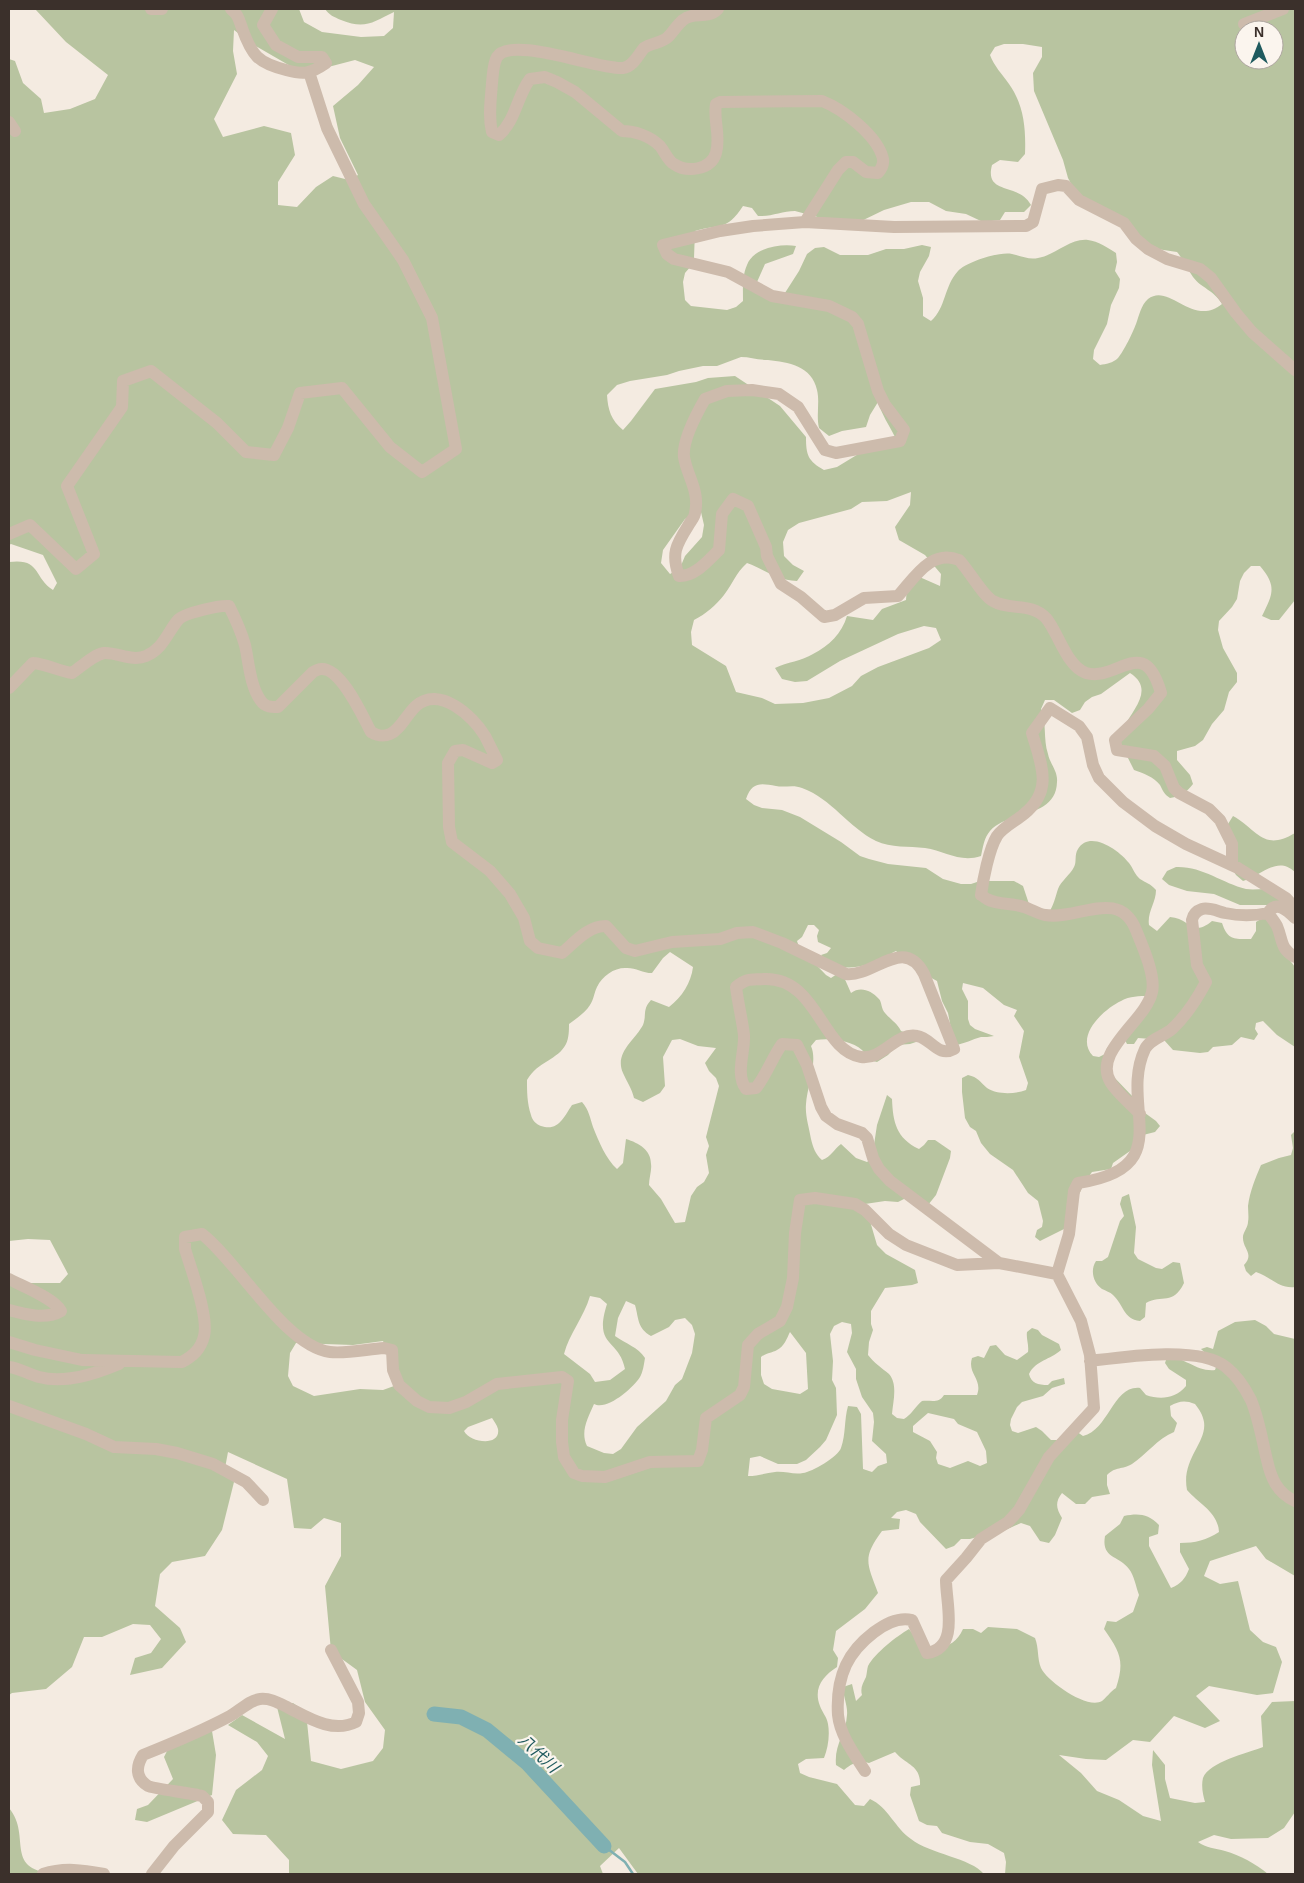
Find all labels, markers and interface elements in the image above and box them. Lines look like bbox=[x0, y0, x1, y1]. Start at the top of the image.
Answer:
north arrow bbox=[1234, 20, 1284, 70]
text: N bbox=[1254, 24, 1264, 40]
water label: 八代川 bbox=[515, 1731, 563, 1777]

